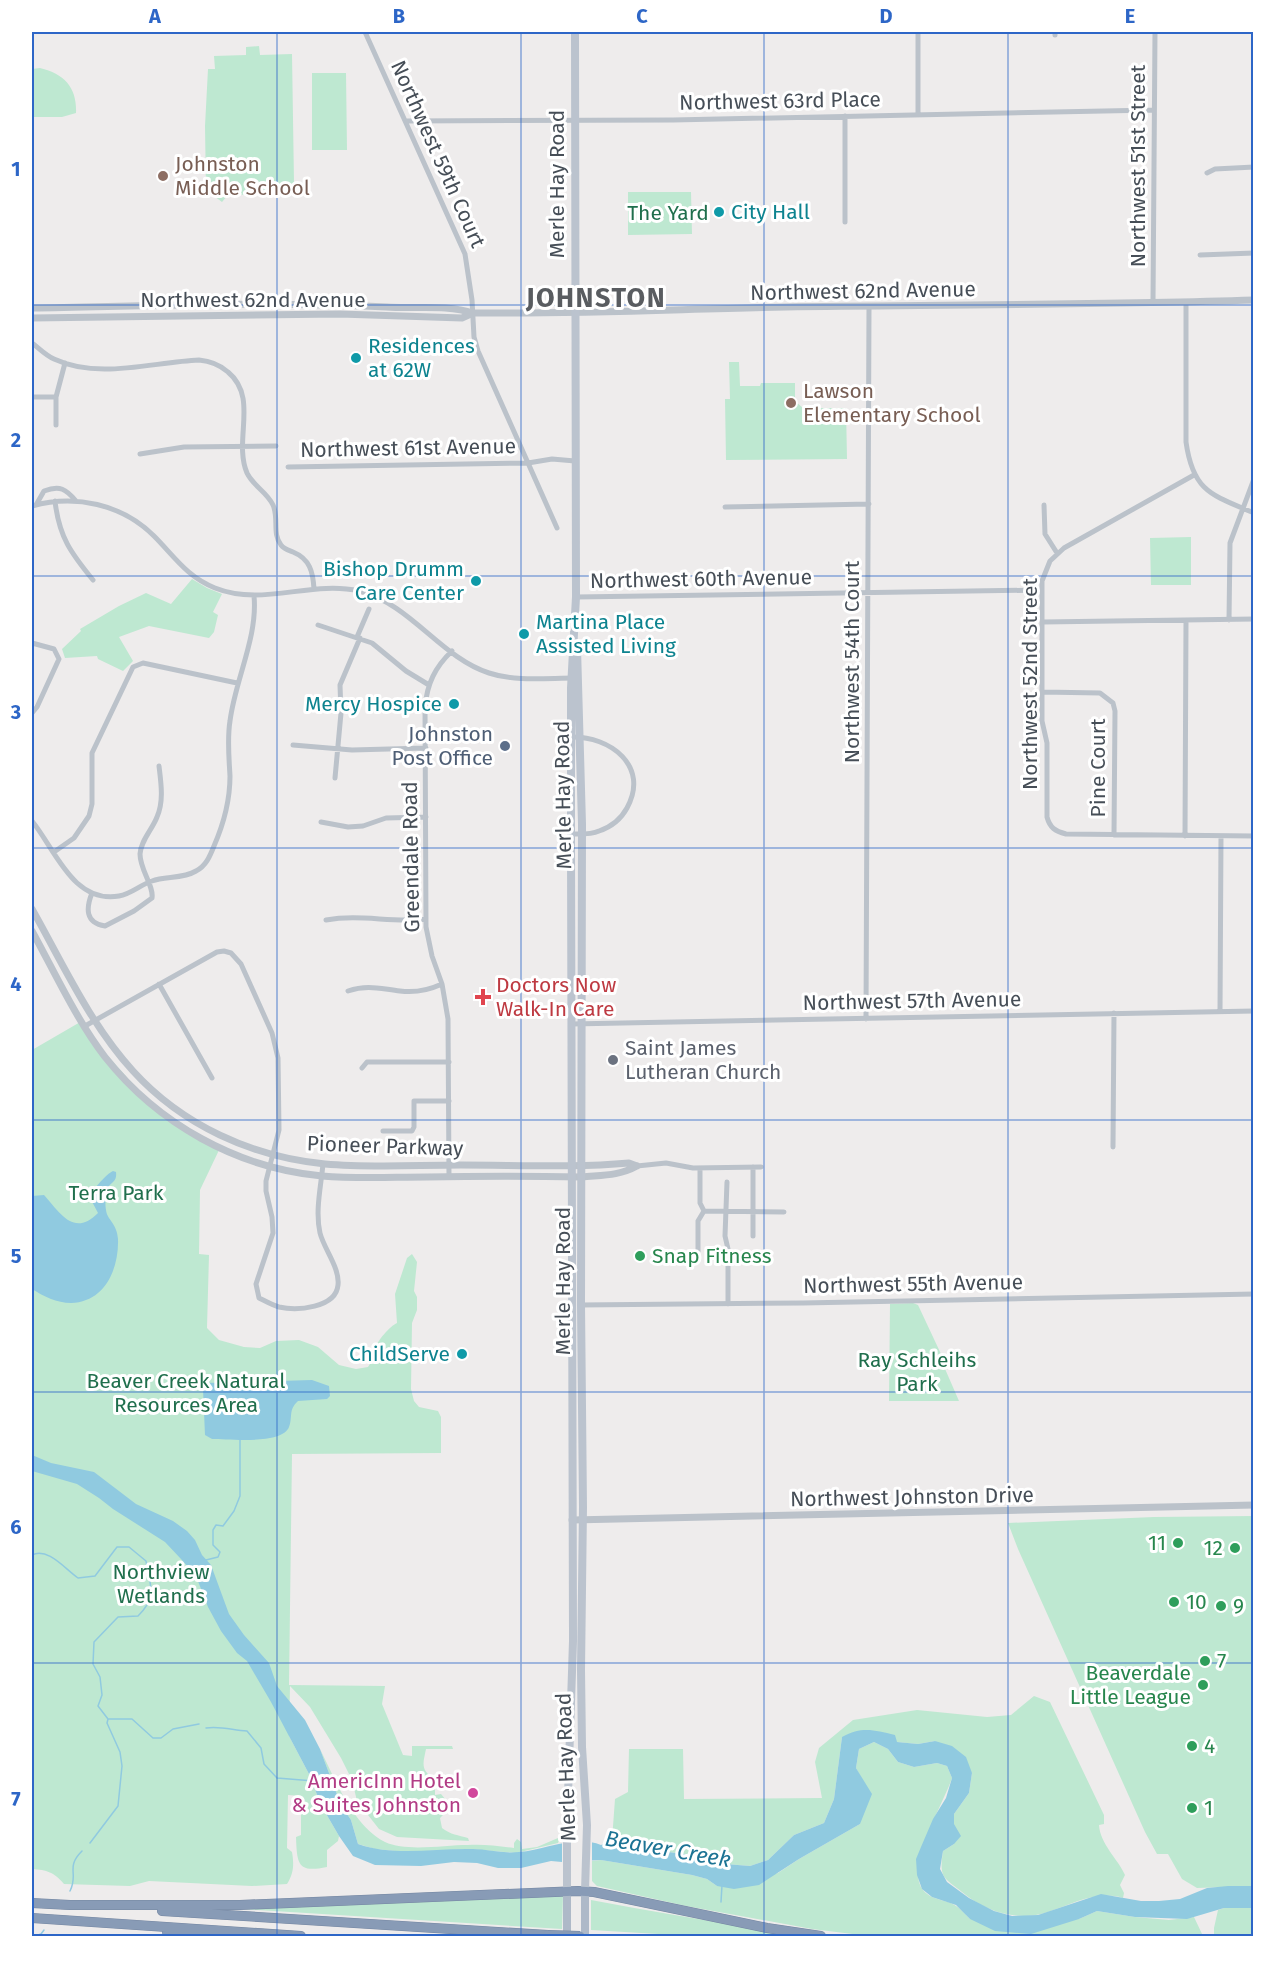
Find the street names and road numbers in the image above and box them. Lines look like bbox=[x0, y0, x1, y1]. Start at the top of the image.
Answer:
street label: Northwest 59th Court bbox=[385, 56, 491, 252]
street label: Northwest 51st Street bbox=[1125, 64, 1151, 267]
street label: Northwest 63rd Place bbox=[679, 86, 881, 116]
street label: Merle Hay Road bbox=[544, 110, 570, 258]
street label: Northwest 62nd Avenue bbox=[750, 276, 976, 306]
street label: Northwest 62nd Avenue bbox=[140, 287, 366, 313]
street label: Northwest 61st Avenue bbox=[300, 433, 516, 463]
street label: Northwest 54th Court bbox=[839, 560, 865, 763]
street label: Northwest 60th Avenue bbox=[590, 564, 812, 594]
street label: Northwest 52nd Street bbox=[1017, 578, 1043, 790]
street label: Pine Court bbox=[1085, 718, 1111, 817]
street label: Merle Hay Road bbox=[549, 720, 577, 870]
street label: Greendale Road bbox=[397, 781, 425, 933]
street label: Northwest 57th Avenue bbox=[803, 986, 1021, 1016]
street label: Pioneer Parkway bbox=[306, 1130, 464, 1162]
street label: Merle Hay Road bbox=[550, 1207, 576, 1355]
street label: Northwest 55th Avenue bbox=[803, 1269, 1023, 1299]
street label: Northwest Johnston Drive bbox=[790, 1482, 1034, 1512]
street label: Merle Hay Road bbox=[550, 1692, 582, 1842]

